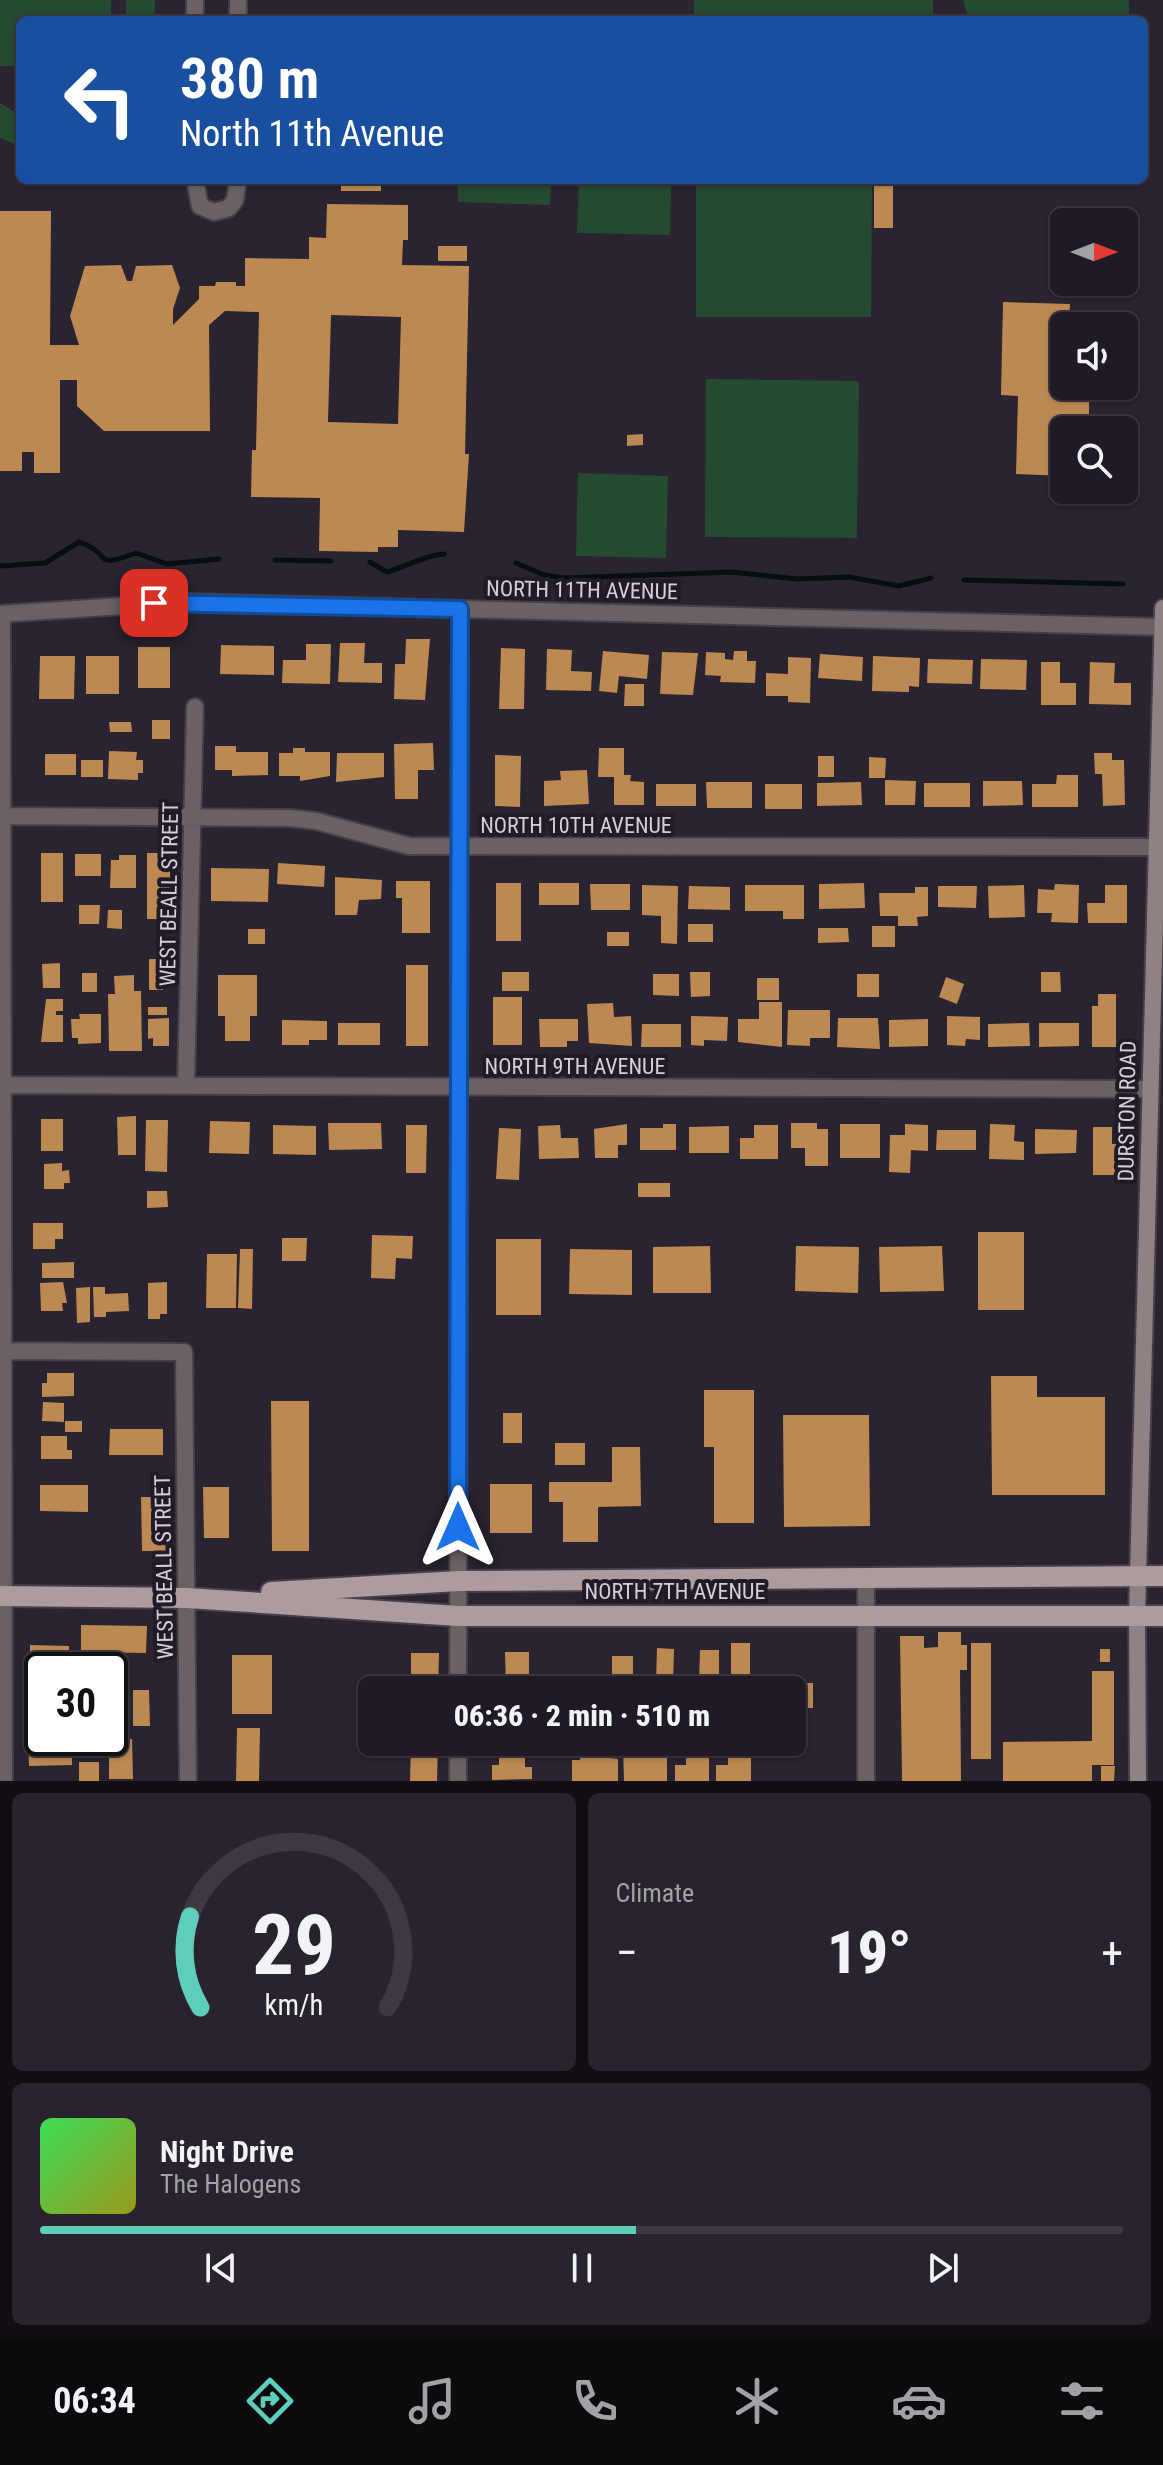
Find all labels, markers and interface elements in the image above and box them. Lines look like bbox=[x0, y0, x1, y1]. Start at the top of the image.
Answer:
text: 380 m bbox=[180, 46, 319, 112]
icon: left bbox=[48, 48, 152, 152]
text: North 11th Avenue bbox=[180, 113, 444, 155]
north arrow bbox=[1050, 208, 1138, 296]
map controls bbox=[1050, 208, 1138, 504]
button: sound bbox=[1050, 312, 1138, 400]
button: search bbox=[1050, 416, 1138, 504]
pin bbox=[120, 569, 188, 637]
street label: NORTH 11TH AVENUE bbox=[486, 576, 678, 604]
icon: arrive bbox=[132, 581, 176, 625]
street label: WEST BEALL STREET bbox=[155, 801, 183, 987]
street label: NORTH 10TH AVENUE bbox=[480, 813, 672, 838]
street label: DURSTON ROAD bbox=[1113, 1040, 1141, 1182]
street label: NORTH 9TH AVENUE bbox=[485, 1054, 665, 1079]
street label: WEST BEALL STREET bbox=[150, 1474, 178, 1660]
position arrow bbox=[416, 1485, 500, 1569]
street label: NORTH 7TH AVENUE bbox=[585, 1579, 765, 1604]
speed limit sign: 30 bbox=[24, 1652, 128, 1756]
text: 06:36 · 2 min · 510 m bbox=[454, 1698, 710, 1733]
text: Climate bbox=[616, 1878, 694, 1908]
text: 29 bbox=[252, 1897, 336, 1994]
text: 19° bbox=[827, 1917, 912, 1988]
text: − bbox=[616, 1927, 638, 1979]
text: + bbox=[1101, 1927, 1123, 1979]
text: km/h bbox=[264, 1988, 323, 2022]
text: Night Drive bbox=[160, 2134, 294, 2169]
text: The Halogens bbox=[160, 2169, 301, 2199]
icon: previous bbox=[199, 2246, 243, 2290]
icon: pause bbox=[560, 2246, 604, 2290]
icon: next bbox=[921, 2246, 965, 2290]
icon: directions bbox=[242, 2373, 298, 2429]
icon: music bbox=[404, 2373, 460, 2429]
icon: phone bbox=[567, 2373, 623, 2429]
icon: climate bbox=[729, 2373, 785, 2429]
icon: car bbox=[891, 2373, 947, 2429]
icon: filters bbox=[1054, 2373, 1110, 2429]
text: 06:34 bbox=[53, 2380, 136, 2422]

